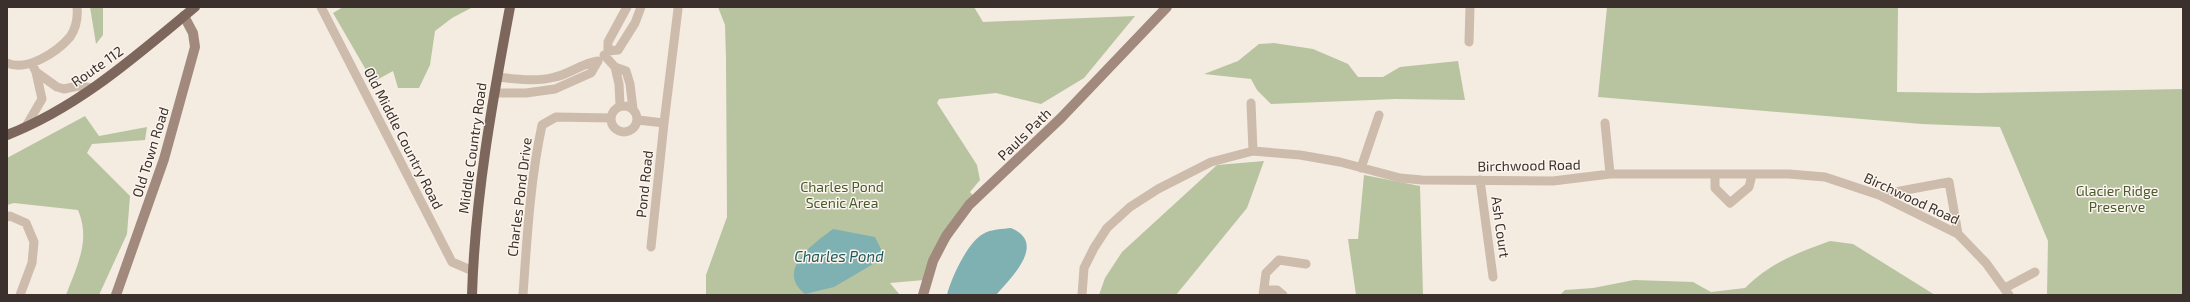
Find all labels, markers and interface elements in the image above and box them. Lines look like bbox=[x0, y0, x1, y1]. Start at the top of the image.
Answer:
street label: Route 112 bbox=[68, 42, 126, 90]
street label: Old Middle Country Road bbox=[361, 64, 447, 212]
street label: Middle Country Road bbox=[454, 81, 490, 215]
street label: Pauls Path bbox=[994, 104, 1054, 164]
street label: Old Town Road bbox=[128, 105, 172, 199]
street label: Charles Pond Drive bbox=[503, 136, 535, 258]
street label: Pond Road bbox=[632, 149, 656, 219]
street label: Birchwood Road bbox=[1477, 156, 1581, 174]
street label: Birchwood Road bbox=[1862, 168, 1962, 228]
park label: Charles Pond Scenic Area bbox=[800, 178, 884, 211]
park label: Glacier Ridge Preserve bbox=[2076, 182, 2158, 215]
street label: Ash Court bbox=[1488, 195, 1514, 259]
water label: Charles Pond bbox=[794, 247, 884, 265]

